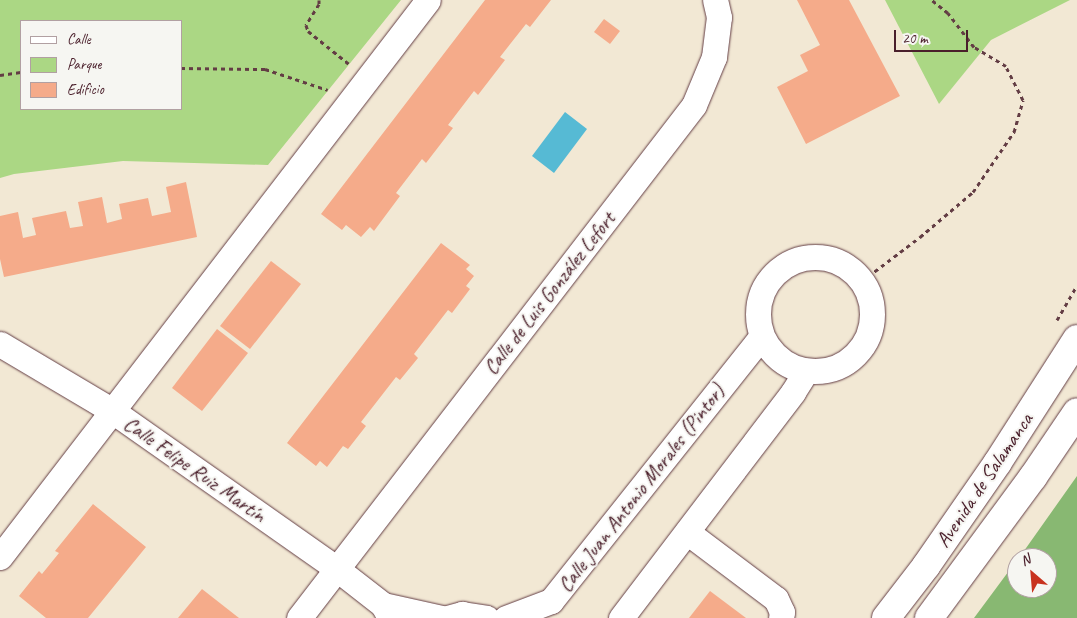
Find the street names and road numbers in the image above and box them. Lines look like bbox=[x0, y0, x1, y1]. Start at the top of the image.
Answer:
street label: Calle de Luis González Lefort bbox=[478, 207, 620, 379]
street label: Calle Juan Antonio Morales (Pintor) bbox=[553, 380, 729, 596]
street label: Avenida de Salamanca bbox=[929, 407, 1039, 553]
street label: Calle Felipe Ruiz Martín bbox=[119, 411, 271, 527]

